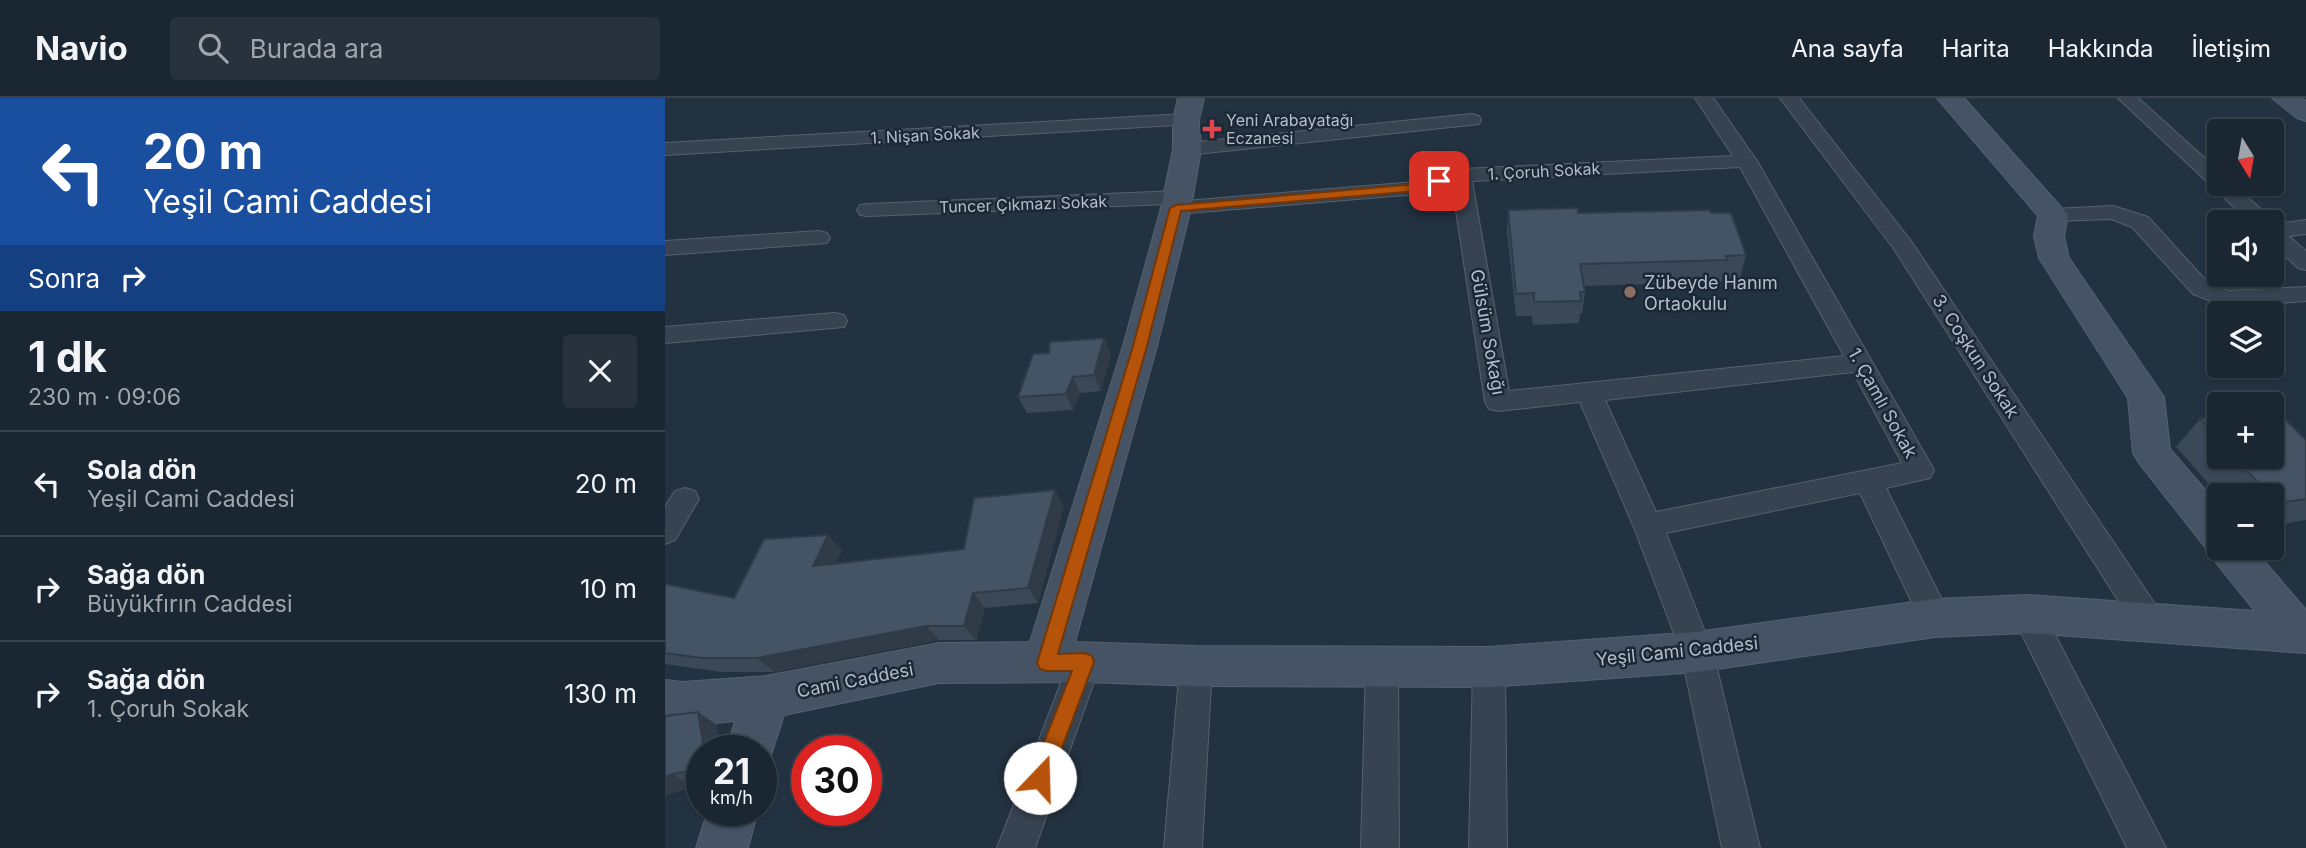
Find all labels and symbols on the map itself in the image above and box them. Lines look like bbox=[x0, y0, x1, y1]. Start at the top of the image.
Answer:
place label: Yeni Arabayatağı Eczanesi bbox=[1226, 110, 1353, 148]
north arrow bbox=[2207, 119, 2284, 196]
marker: Yeni Arabayatağı Eczanesi bbox=[1204, 121, 1220, 137]
street label: 1. Nişan Sokak bbox=[870, 122, 980, 148]
pin bbox=[1409, 151, 1469, 211]
street label: 1. Çoruh Sokak bbox=[1487, 158, 1601, 184]
street label: Tuncer Çıkmazı Sokak bbox=[939, 191, 1108, 217]
street label: Gülsüm Sokağı bbox=[1467, 268, 1509, 396]
place label: Zübeyde Hanım Ortaokulu bbox=[1644, 272, 1778, 314]
marker: Zübeyde Hanım Ortaokulu bbox=[1622, 284, 1638, 300]
street label: 3. Coşkun Sokak bbox=[1928, 290, 2024, 422]
street label: 1. Çamlı Sokak bbox=[1844, 344, 1922, 462]
street label: Yeşil Cami Caddesi bbox=[1595, 632, 1759, 670]
street label: Cami Caddesi bbox=[795, 658, 915, 702]
speed limit sign: 30 bbox=[791, 735, 882, 826]
position arrow bbox=[1003, 741, 1077, 815]

